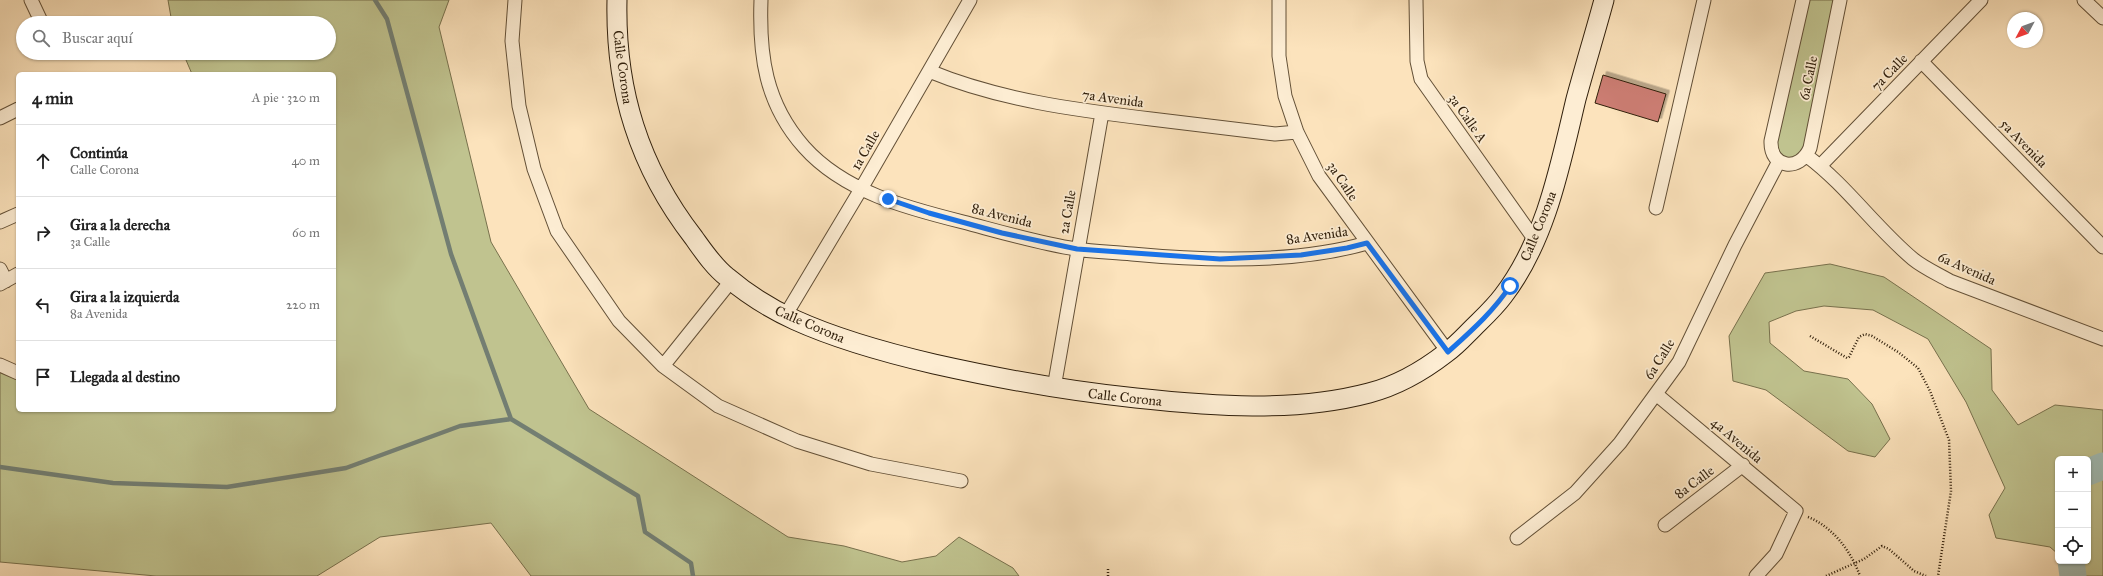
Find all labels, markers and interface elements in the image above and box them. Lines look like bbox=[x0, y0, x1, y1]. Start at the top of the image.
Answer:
north arrow bbox=[2007, 12, 2043, 48]
search box bbox=[16, 16, 336, 60]
icon: search bbox=[30, 27, 52, 49]
text: Buscar aquí bbox=[62, 29, 133, 47]
street label: Calle Corona bbox=[609, 29, 636, 105]
street label: 7a Calle bbox=[1868, 50, 1911, 95]
street label: 6a Calle bbox=[1796, 54, 1822, 102]
street label: 7a Avenida bbox=[1081, 86, 1145, 111]
text: 4 min bbox=[32, 88, 73, 109]
text: A pie · 320 m bbox=[252, 90, 320, 106]
street label: 3a Calle A bbox=[1445, 91, 1491, 146]
street label: 5a Avenida bbox=[1996, 116, 2051, 171]
street label: 1a Calle bbox=[847, 127, 884, 173]
text: Continúa bbox=[70, 144, 128, 162]
icon: ahead bbox=[32, 150, 54, 172]
text: 40 m bbox=[291, 153, 320, 169]
street label: 3a Calle bbox=[1323, 159, 1362, 204]
text: Calle Corona bbox=[70, 162, 139, 178]
street label: 2a Calle bbox=[1055, 188, 1080, 236]
street label: Calle Corona bbox=[1517, 188, 1560, 264]
route end bbox=[879, 190, 897, 208]
street label: 8a Avenida bbox=[970, 200, 1034, 231]
text: Gira a la derecha bbox=[70, 216, 170, 234]
icon: right bbox=[32, 222, 54, 244]
street label: 8a Avenida bbox=[1285, 223, 1349, 248]
text: 60 m bbox=[292, 225, 320, 241]
text: 3a Calle bbox=[70, 234, 110, 250]
street label: 6a Avenida bbox=[1935, 248, 1998, 289]
route start bbox=[1501, 277, 1519, 295]
text: Gira a la izquierda bbox=[70, 288, 179, 306]
icon: left bbox=[32, 294, 54, 316]
text: 220 m bbox=[286, 297, 320, 313]
street label: Calle Corona bbox=[772, 302, 847, 347]
text: 8a Avenida bbox=[70, 306, 128, 322]
street label: 6a Calle bbox=[1640, 336, 1679, 383]
icon: arrive bbox=[32, 366, 54, 388]
text: Llegada al destino bbox=[70, 368, 180, 386]
street label: Calle Corona bbox=[1087, 385, 1163, 410]
street label: 4a Avenida bbox=[1707, 414, 1766, 467]
map controls bbox=[2055, 456, 2091, 564]
button: + bbox=[2055, 456, 2091, 492]
street label: 8a Calle bbox=[1671, 462, 1718, 503]
button: − bbox=[2055, 492, 2091, 528]
button: locate bbox=[2055, 528, 2091, 564]

